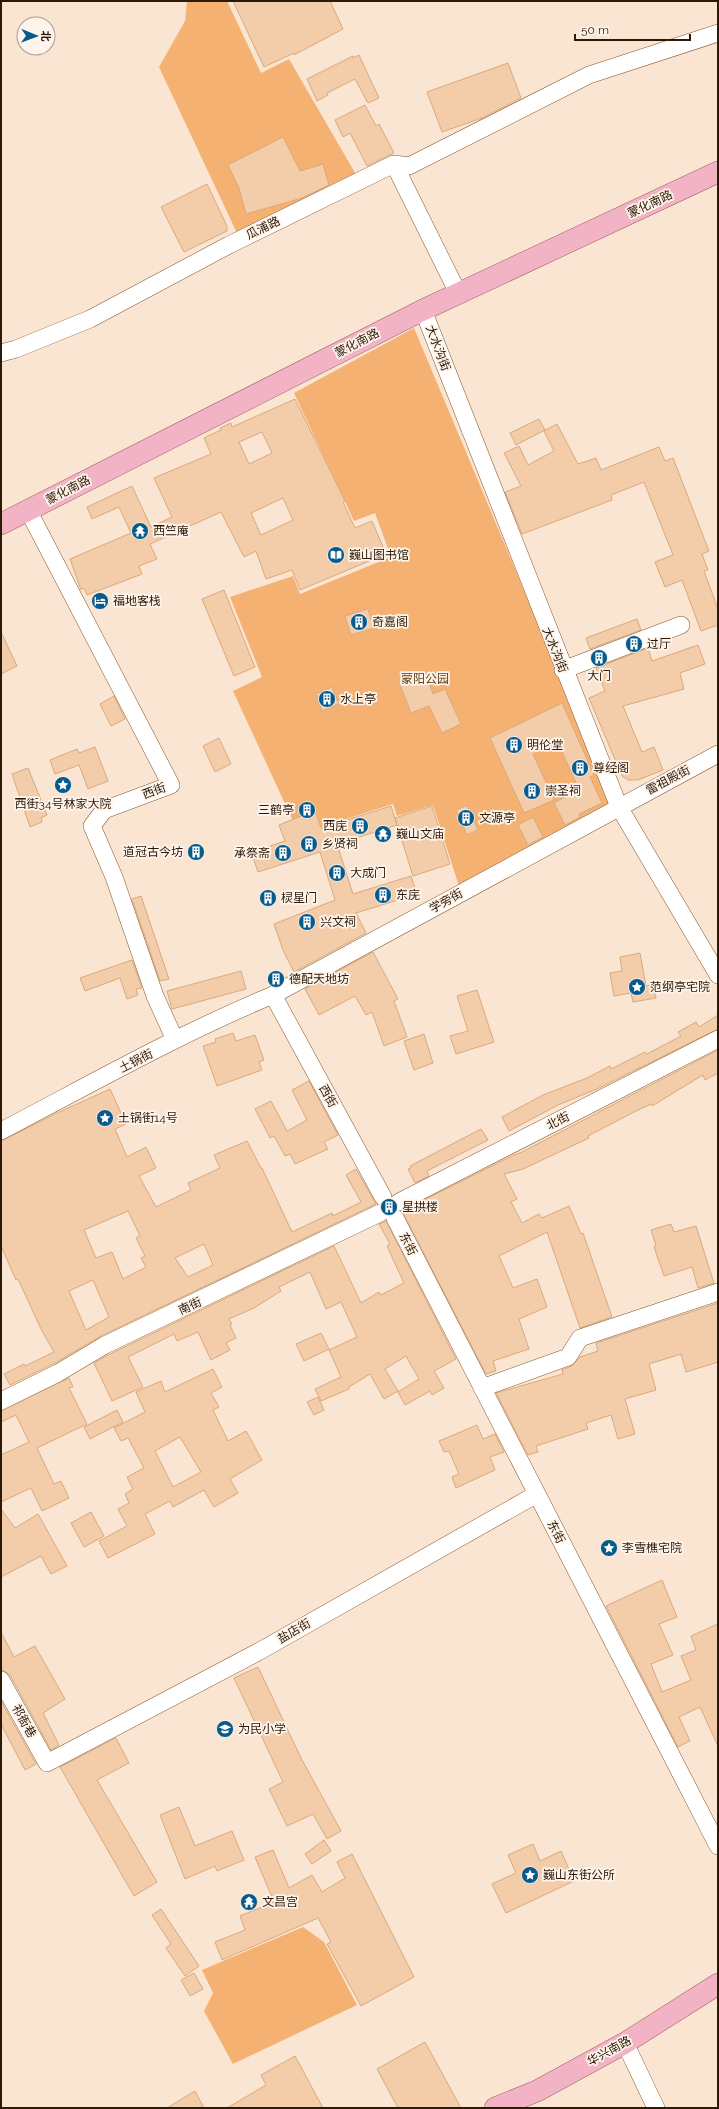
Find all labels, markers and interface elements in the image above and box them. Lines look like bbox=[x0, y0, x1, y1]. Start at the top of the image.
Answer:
north arrow bbox=[16, 16, 56, 56]
scale bar bbox=[575, 16, 690, 42]
text: 50 m bbox=[581, 23, 609, 37]
text: 北 bbox=[39, 31, 52, 42]
street label: 蒙化南路 bbox=[625, 188, 675, 220]
street label: 瓜浦路 bbox=[244, 214, 282, 242]
street label: 大水沟街 bbox=[423, 323, 453, 373]
street label: 蒙化南路 bbox=[332, 326, 382, 360]
street label: 蒙化南路 bbox=[43, 473, 93, 507]
temple icon: 西竺庵 bbox=[130, 521, 150, 541]
place label: 西竺庵 bbox=[153, 524, 189, 538]
library icon: 巍山图书馆 bbox=[326, 545, 346, 565]
place label: 巍山图书馆 bbox=[349, 548, 409, 562]
hotel icon: 福地客栈 bbox=[90, 591, 110, 611]
place label: 福地客栈 bbox=[113, 594, 161, 608]
building icon: 奇嘉阁 bbox=[349, 612, 369, 632]
place label: 奇嘉阁 bbox=[372, 615, 408, 629]
street label: 大水沟街 bbox=[540, 625, 570, 675]
building icon: 过厅 bbox=[624, 634, 644, 654]
place label: 过厅 bbox=[647, 637, 671, 651]
building icon: 大门 bbox=[589, 648, 609, 668]
place label: 大门 bbox=[587, 669, 611, 683]
park label: 蒙阳公园 bbox=[401, 672, 449, 686]
building icon: 水上亭 bbox=[317, 689, 337, 709]
place label: 水上亭 bbox=[340, 692, 376, 706]
building icon: 明伦堂 bbox=[504, 735, 524, 755]
place label: 明伦堂 bbox=[527, 738, 563, 752]
building icon: 尊经阁 bbox=[570, 758, 590, 778]
place label: 尊经阁 bbox=[593, 761, 629, 775]
street label: 雷祖殿街 bbox=[644, 763, 692, 797]
place icon: 西街34号林家大院 bbox=[53, 775, 73, 795]
street label: 西街 bbox=[140, 780, 168, 802]
building icon: 崇圣祠 bbox=[522, 781, 542, 801]
place label: 崇圣祠 bbox=[545, 784, 581, 798]
place label: 西街34号林家大院 bbox=[15, 797, 111, 811]
building icon: 三鹤亭 bbox=[297, 800, 317, 820]
place label: 三鹤亭 bbox=[258, 803, 294, 817]
building icon: 文源亭 bbox=[456, 808, 476, 828]
place label: 文源亭 bbox=[479, 811, 515, 825]
building icon: 西庑 bbox=[350, 816, 370, 836]
place label: 西庑 bbox=[323, 819, 347, 833]
temple icon: 巍山文庙 bbox=[373, 824, 393, 844]
place label: 巍山文庙 bbox=[396, 827, 444, 841]
building icon: 乡贤祠 bbox=[299, 834, 319, 854]
place label: 乡贤祠 bbox=[322, 837, 358, 851]
building icon: 道冠古今坊 bbox=[186, 842, 206, 862]
building icon: 承祭斋 bbox=[273, 843, 293, 863]
place label: 道冠古今坊 bbox=[123, 845, 183, 859]
place label: 承祭斋 bbox=[234, 846, 270, 860]
building icon: 大成门 bbox=[327, 863, 347, 883]
place label: 大成门 bbox=[350, 866, 386, 880]
building icon: 东庑 bbox=[373, 885, 393, 905]
street label: 学旁街 bbox=[427, 886, 465, 916]
building icon: 棂星门 bbox=[258, 888, 278, 908]
place label: 东庑 bbox=[396, 888, 420, 902]
place label: 棂星门 bbox=[281, 891, 317, 905]
building icon: 兴文祠 bbox=[297, 912, 317, 932]
place label: 兴文祠 bbox=[320, 915, 356, 929]
building icon: 德配天地坊 bbox=[266, 969, 286, 989]
place label: 德配天地坊 bbox=[289, 972, 349, 986]
place icon: 范纲亭宅院 bbox=[627, 977, 647, 997]
place label: 范纲亭宅院 bbox=[650, 980, 710, 994]
street label: 土锅街 bbox=[117, 1047, 155, 1075]
street label: 西街 bbox=[316, 1082, 340, 1110]
place icon: 土锅街14号 bbox=[95, 1108, 115, 1128]
street label: 北街 bbox=[544, 1109, 572, 1133]
place label: 土锅街14号 bbox=[118, 1111, 178, 1125]
building icon: 星拱楼 bbox=[379, 1197, 399, 1217]
place label: 星拱楼 bbox=[402, 1200, 438, 1214]
street label: 东街 bbox=[396, 1230, 420, 1258]
street label: 南街 bbox=[176, 1295, 204, 1317]
street label: 东街 bbox=[544, 1518, 568, 1546]
place icon: 李雪樵宅院 bbox=[599, 1538, 619, 1558]
place label: 李雪樵宅院 bbox=[622, 1541, 682, 1555]
street label: 盐店街 bbox=[275, 1616, 313, 1646]
street label: 祁衙巷 bbox=[9, 1702, 39, 1740]
school or university icon: 为民小学 bbox=[215, 1719, 235, 1739]
place label: 为民小学 bbox=[238, 1722, 286, 1736]
place icon: 巍山东街公所 bbox=[520, 1865, 540, 1885]
place label: 巍山东街公所 bbox=[543, 1868, 615, 1882]
temple icon: 文昌宫 bbox=[239, 1892, 259, 1912]
place label: 文昌宫 bbox=[262, 1895, 298, 1909]
street label: 华兴南路 bbox=[585, 2033, 633, 2069]

